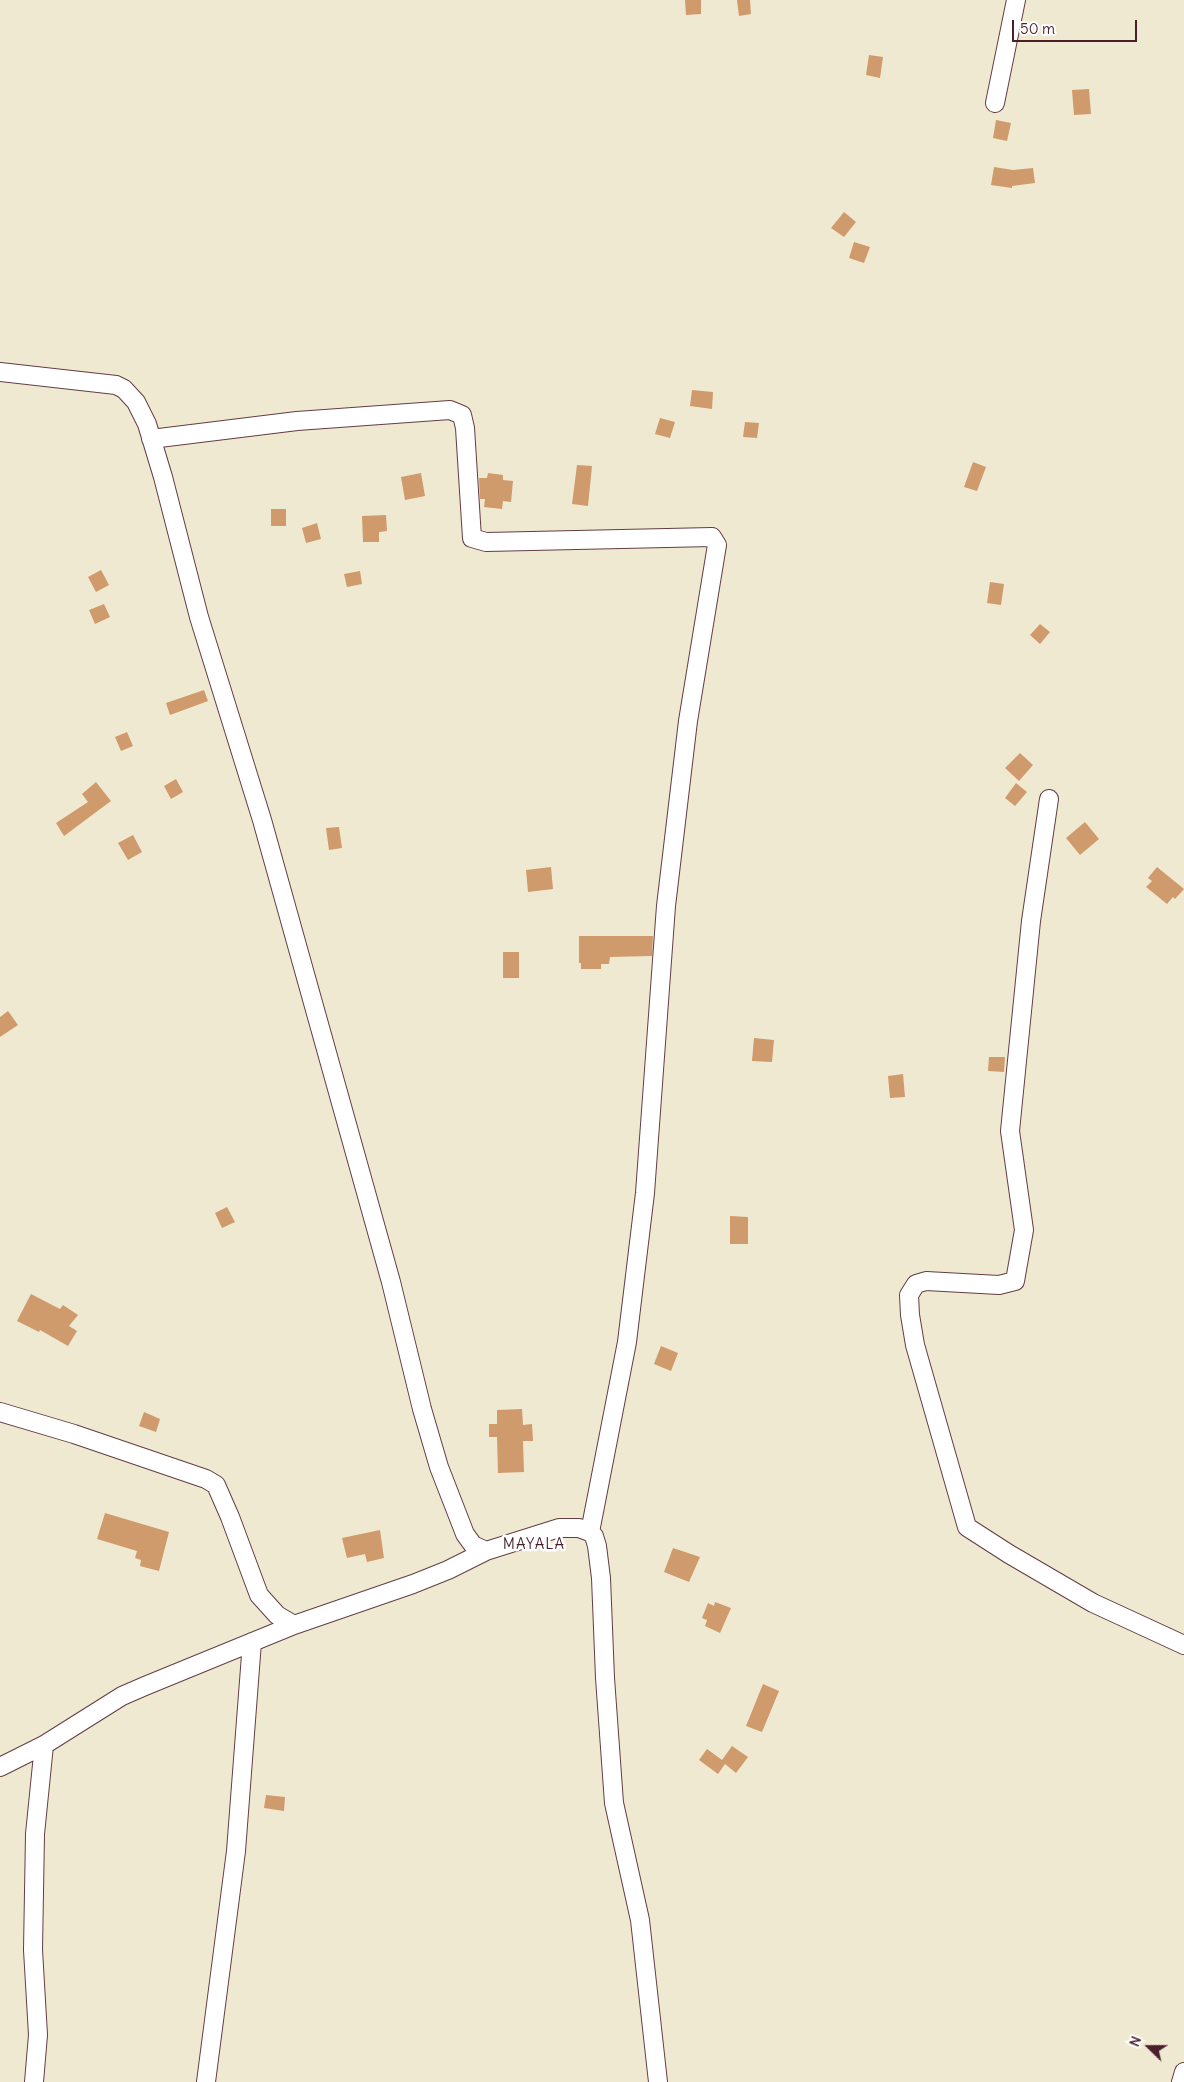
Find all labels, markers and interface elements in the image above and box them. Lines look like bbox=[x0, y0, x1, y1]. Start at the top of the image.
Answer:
scale bar bbox=[1014, 10, 1139, 42]
text: 50 m bbox=[1020, 19, 1055, 38]
district label: MAYALA bbox=[502, 1536, 566, 1554]
north arrow bbox=[1124, 2022, 1174, 2072]
text: N bbox=[1125, 2034, 1145, 2049]

